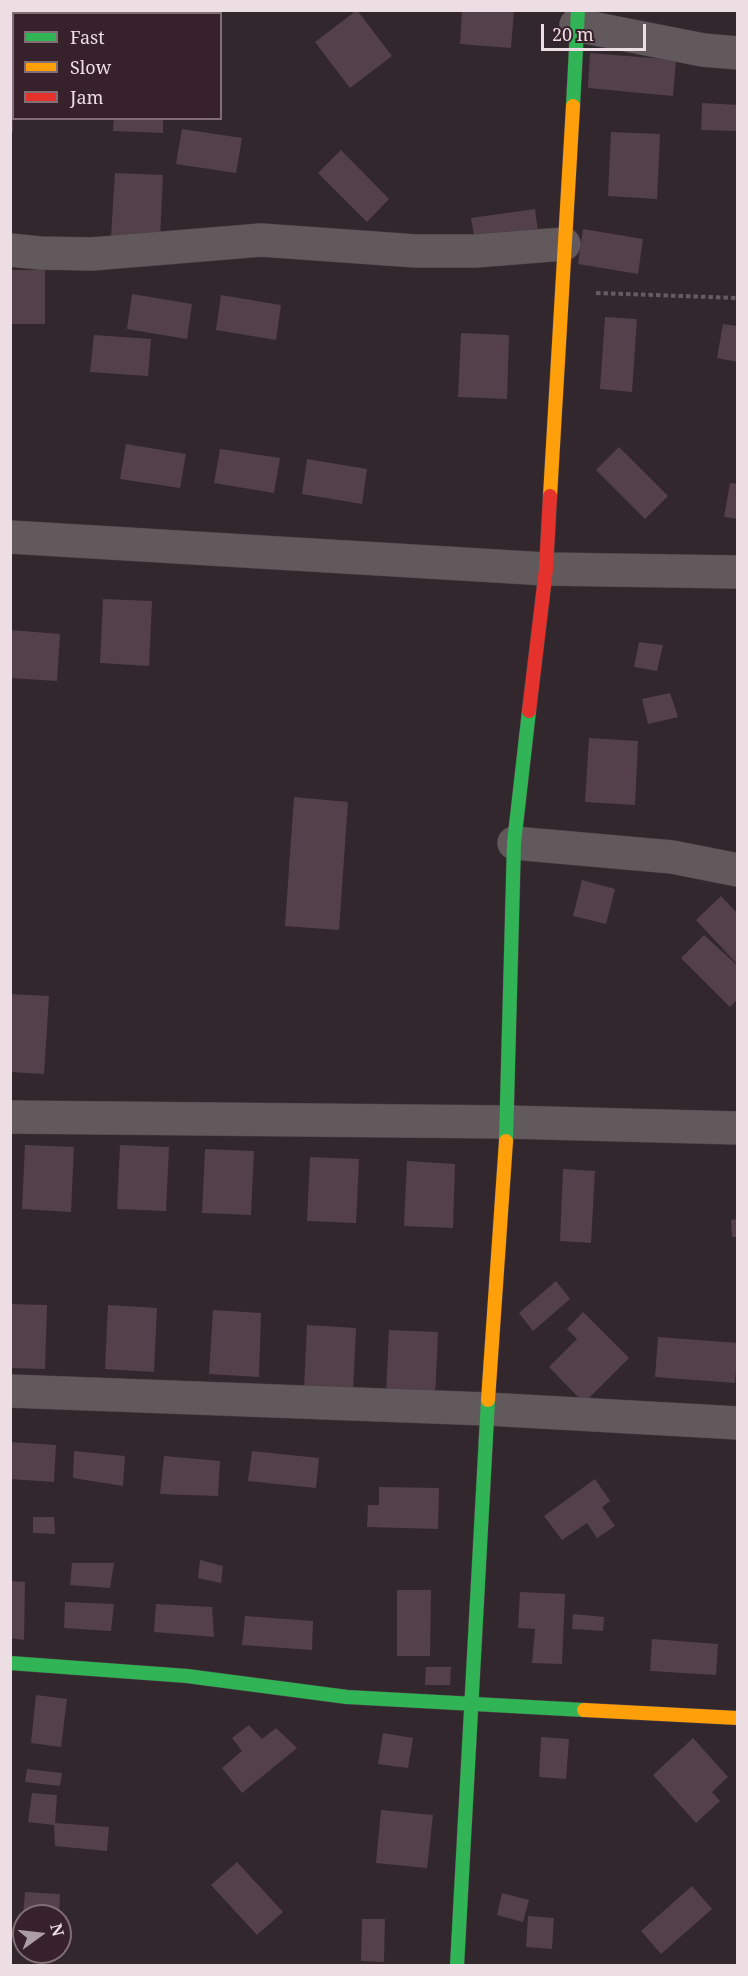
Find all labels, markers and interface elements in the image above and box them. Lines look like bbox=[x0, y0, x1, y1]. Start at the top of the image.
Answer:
legend bbox=[12, 12, 222, 120]
scale bar bbox=[544, 12, 649, 50]
text: 20 m bbox=[552, 22, 594, 46]
text: Fast bbox=[70, 25, 105, 49]
text: Slow bbox=[70, 55, 111, 79]
text: Jam bbox=[70, 85, 104, 109]
north arrow bbox=[12, 1904, 72, 1964]
text: N bbox=[45, 1921, 70, 1939]

